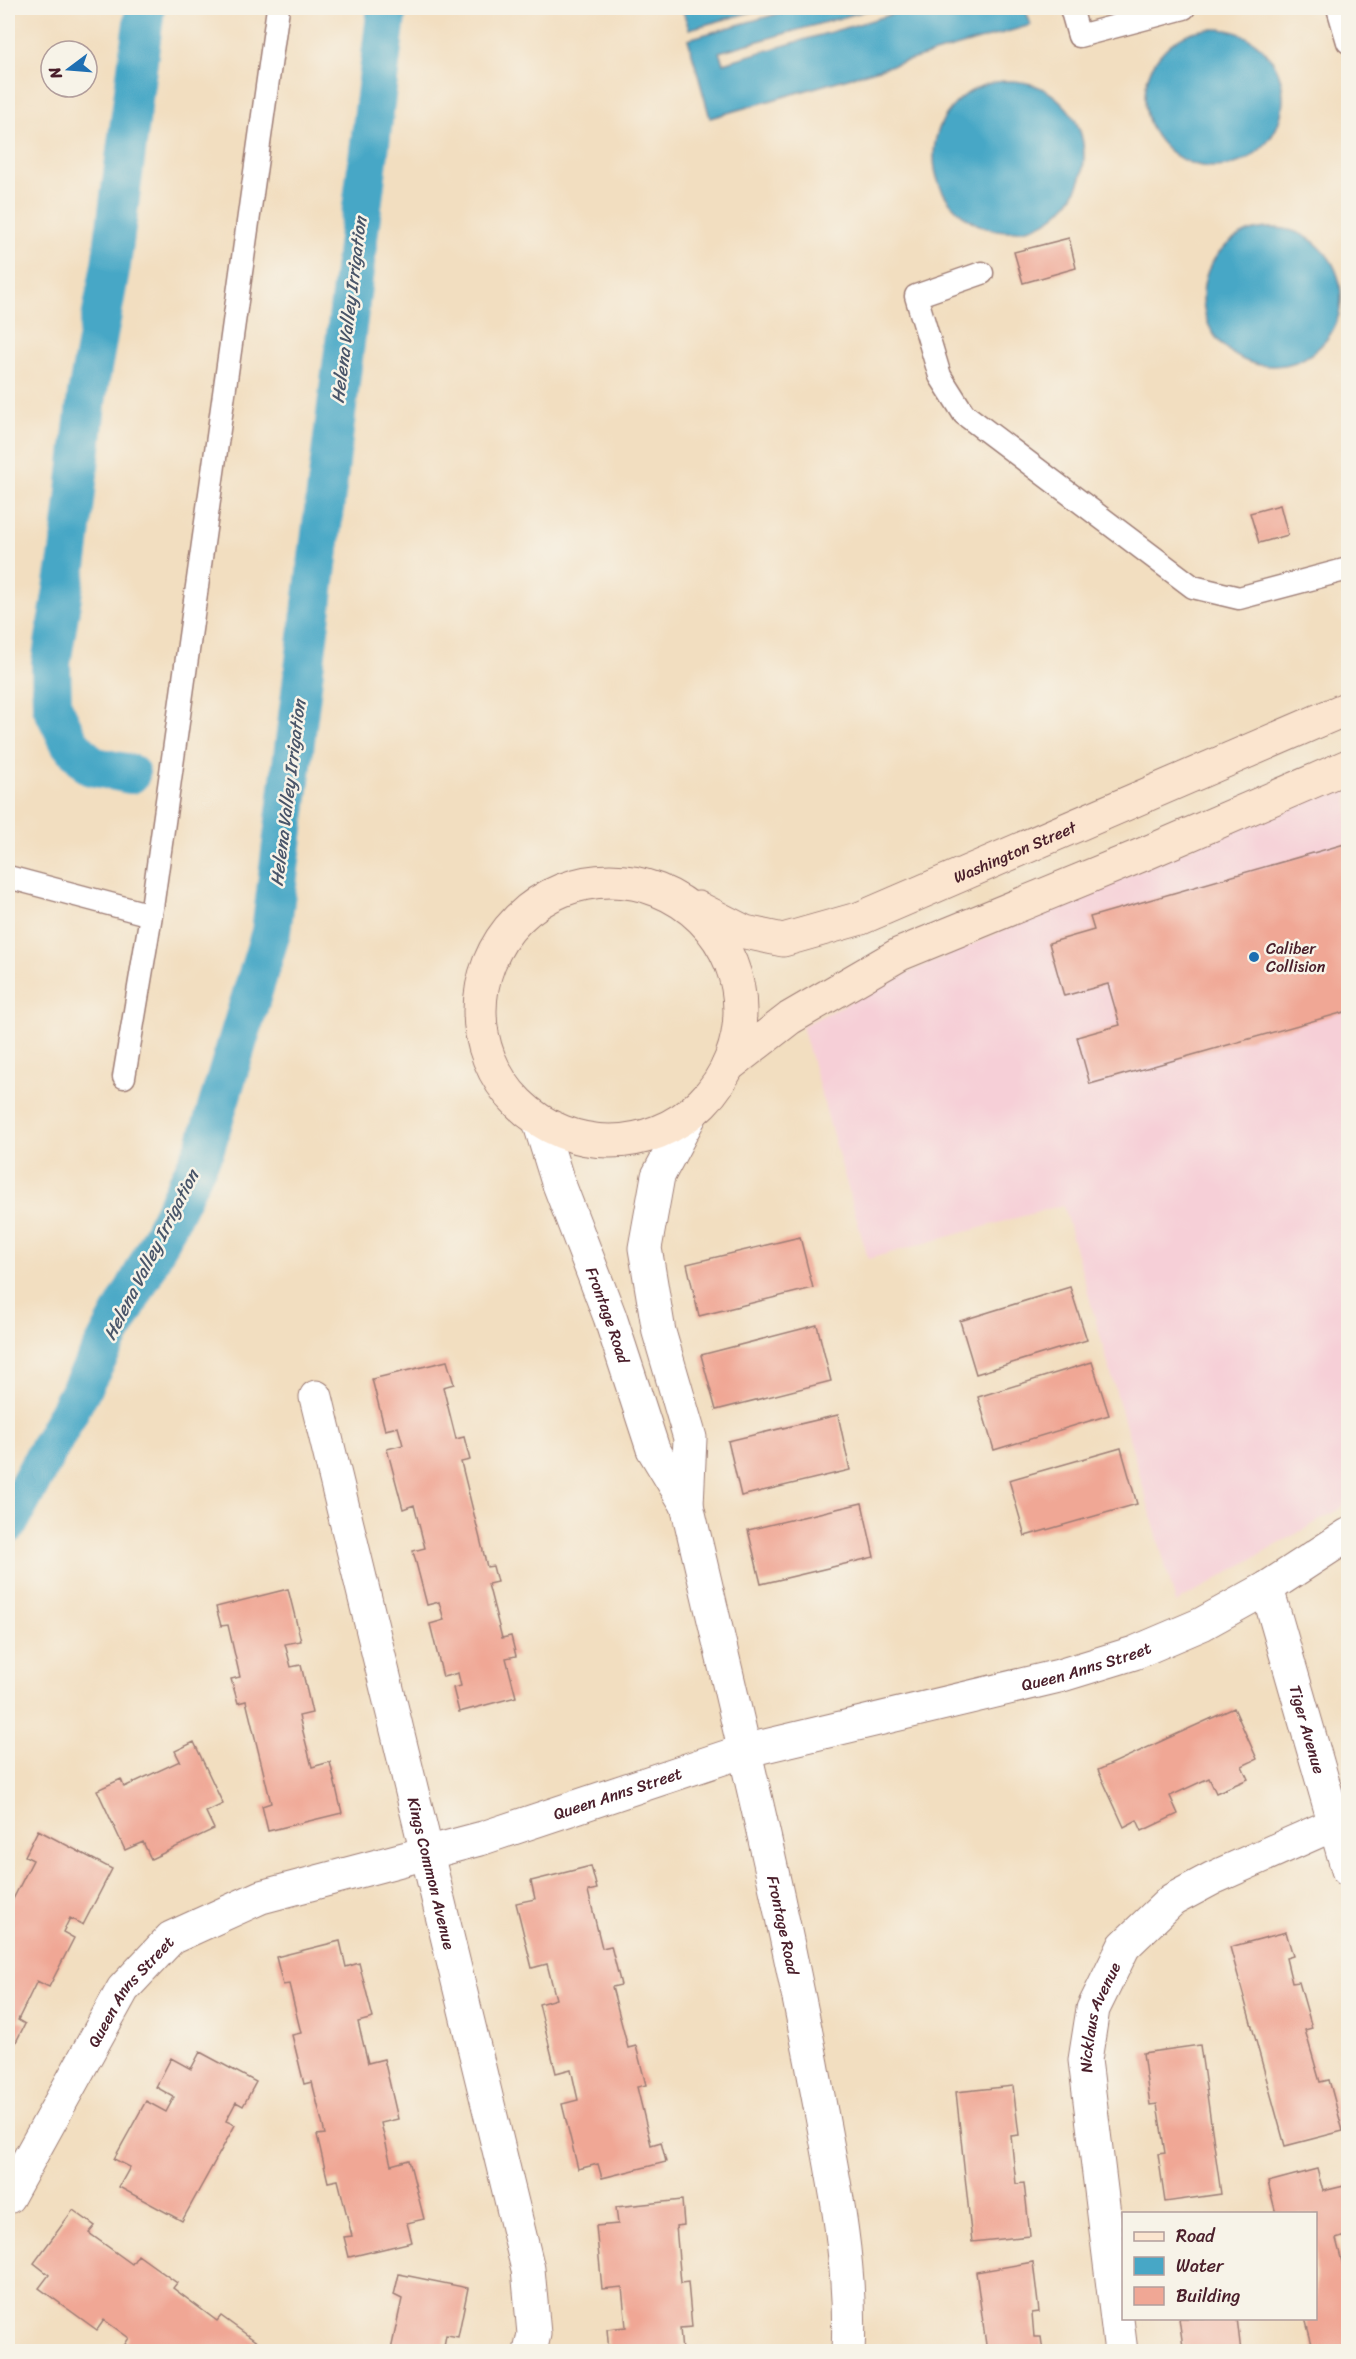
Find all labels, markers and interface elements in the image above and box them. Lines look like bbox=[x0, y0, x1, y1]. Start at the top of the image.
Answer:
north arrow bbox=[39, 39, 99, 99]
text: N bbox=[39, 63, 71, 83]
water label: Helena Valley Irrigation bbox=[322, 213, 377, 405]
water label: Helena Valley Irrigation bbox=[261, 696, 316, 888]
street label: Washington Street bbox=[949, 813, 1082, 892]
place label: Caliber Collision bbox=[1266, 934, 1326, 981]
marker: Caliber Collision bbox=[1247, 950, 1261, 964]
water label: Helena Valley Irrigation bbox=[94, 1162, 209, 1346]
street label: Frontage Road bbox=[577, 1263, 639, 1369]
street label: Queen Anns Street bbox=[1018, 1633, 1156, 1699]
street label: Tiger Avenue bbox=[1281, 1681, 1334, 1777]
street label: Queen Anns Street bbox=[549, 1759, 686, 1829]
street label: Kings Common Avenue bbox=[399, 1794, 464, 1953]
street label: Frontage Road bbox=[758, 1873, 808, 1979]
street label: Queen Anns Street bbox=[79, 1929, 181, 2053]
street label: Nicklaus Avenue bbox=[1071, 1957, 1129, 2075]
legend bbox=[1122, 2212, 1317, 2320]
text: Road bbox=[1176, 2220, 1216, 2252]
text: Water bbox=[1176, 2250, 1225, 2282]
text: Building bbox=[1176, 2280, 1240, 2312]

